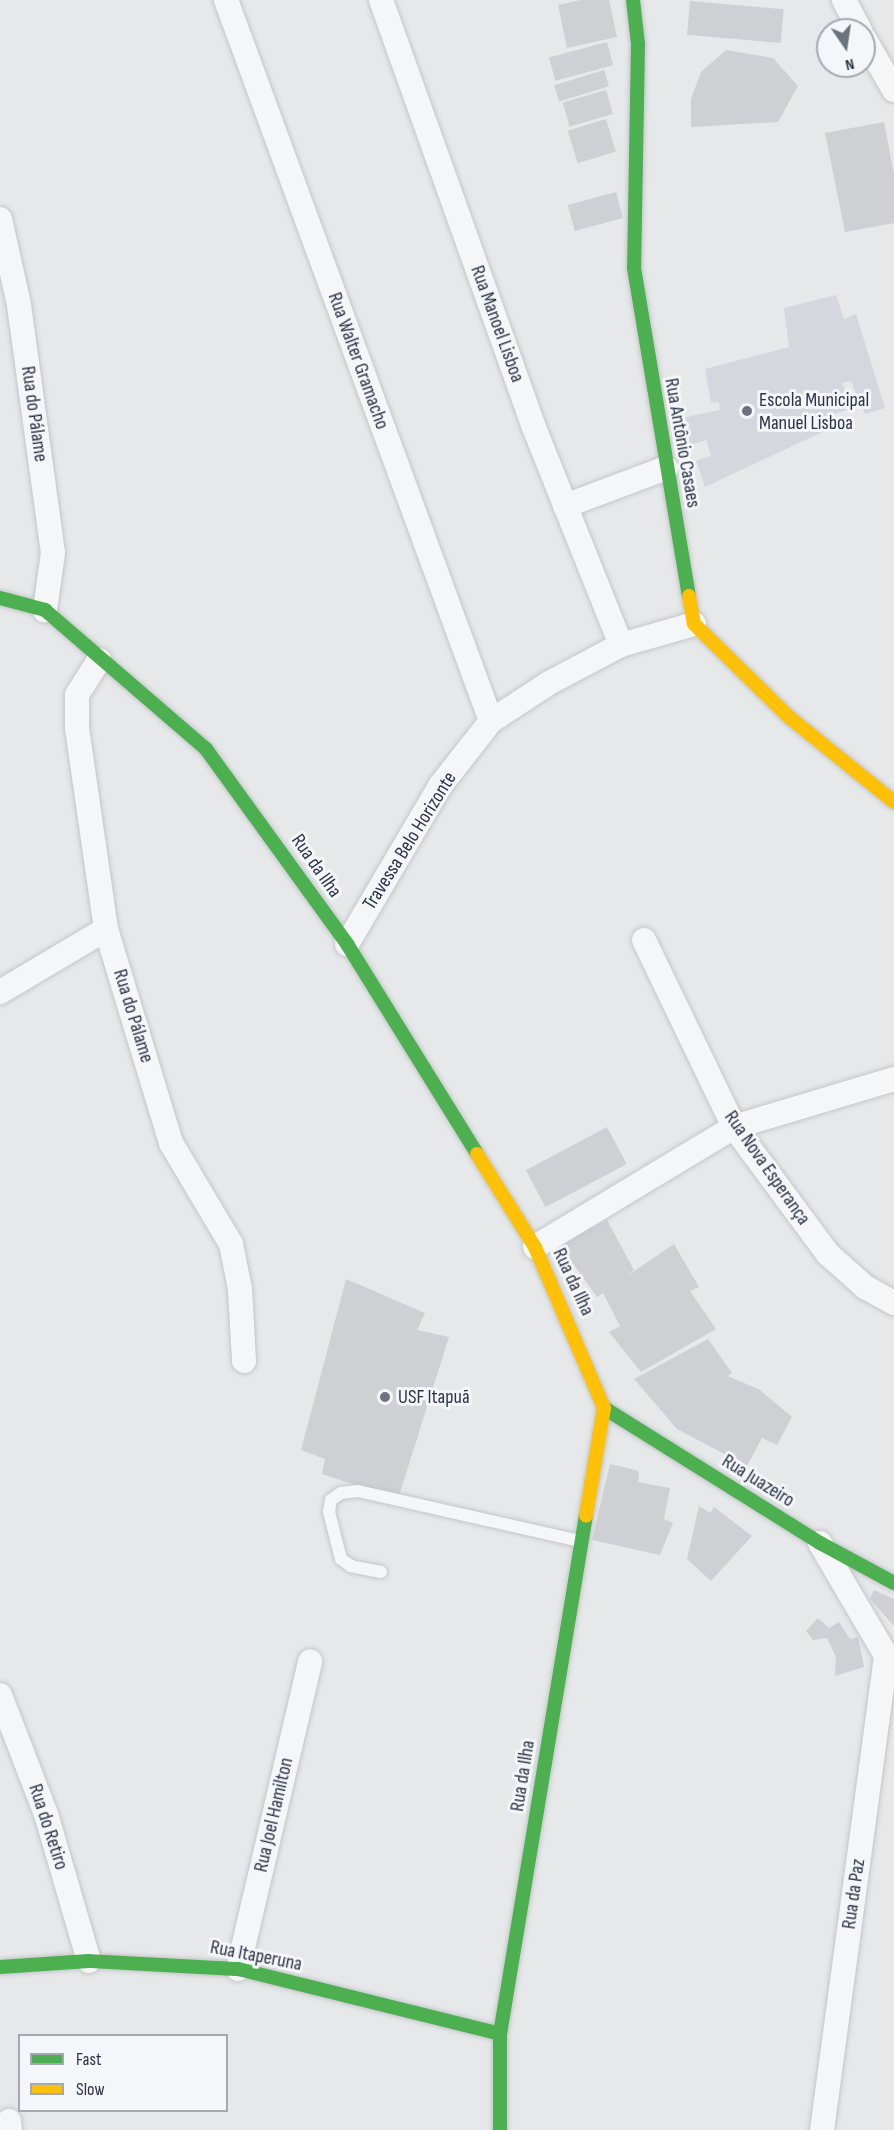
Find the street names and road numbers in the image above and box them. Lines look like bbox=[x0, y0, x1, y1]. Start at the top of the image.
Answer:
street label: Rua Manoel Lisboa bbox=[465, 262, 529, 386]
street label: Rua Walter Gramacho bbox=[322, 289, 394, 433]
street label: Rua do Pálame bbox=[15, 365, 53, 463]
street label: Rua Antônio Casaes bbox=[659, 376, 705, 510]
street label: Travessa Belo Horizonte bbox=[358, 768, 462, 914]
street label: Rua da Ilha bbox=[286, 830, 346, 902]
street label: Rua do Pálame bbox=[107, 966, 159, 1066]
street label: Rua Nova Esperança bbox=[719, 1106, 815, 1230]
street label: Rua da Ilha bbox=[547, 1244, 599, 1320]
street label: Rua Juazeiro bbox=[717, 1449, 799, 1513]
street label: Rua da Ilha bbox=[506, 1739, 540, 1813]
street label: Rua Joel Hamilton bbox=[249, 1755, 299, 1875]
street label: Rua do Retiro bbox=[23, 1781, 73, 1873]
street label: Rua da Paz bbox=[837, 1857, 871, 1931]
street label: Rua Itaperuna bbox=[208, 1935, 304, 1977]

